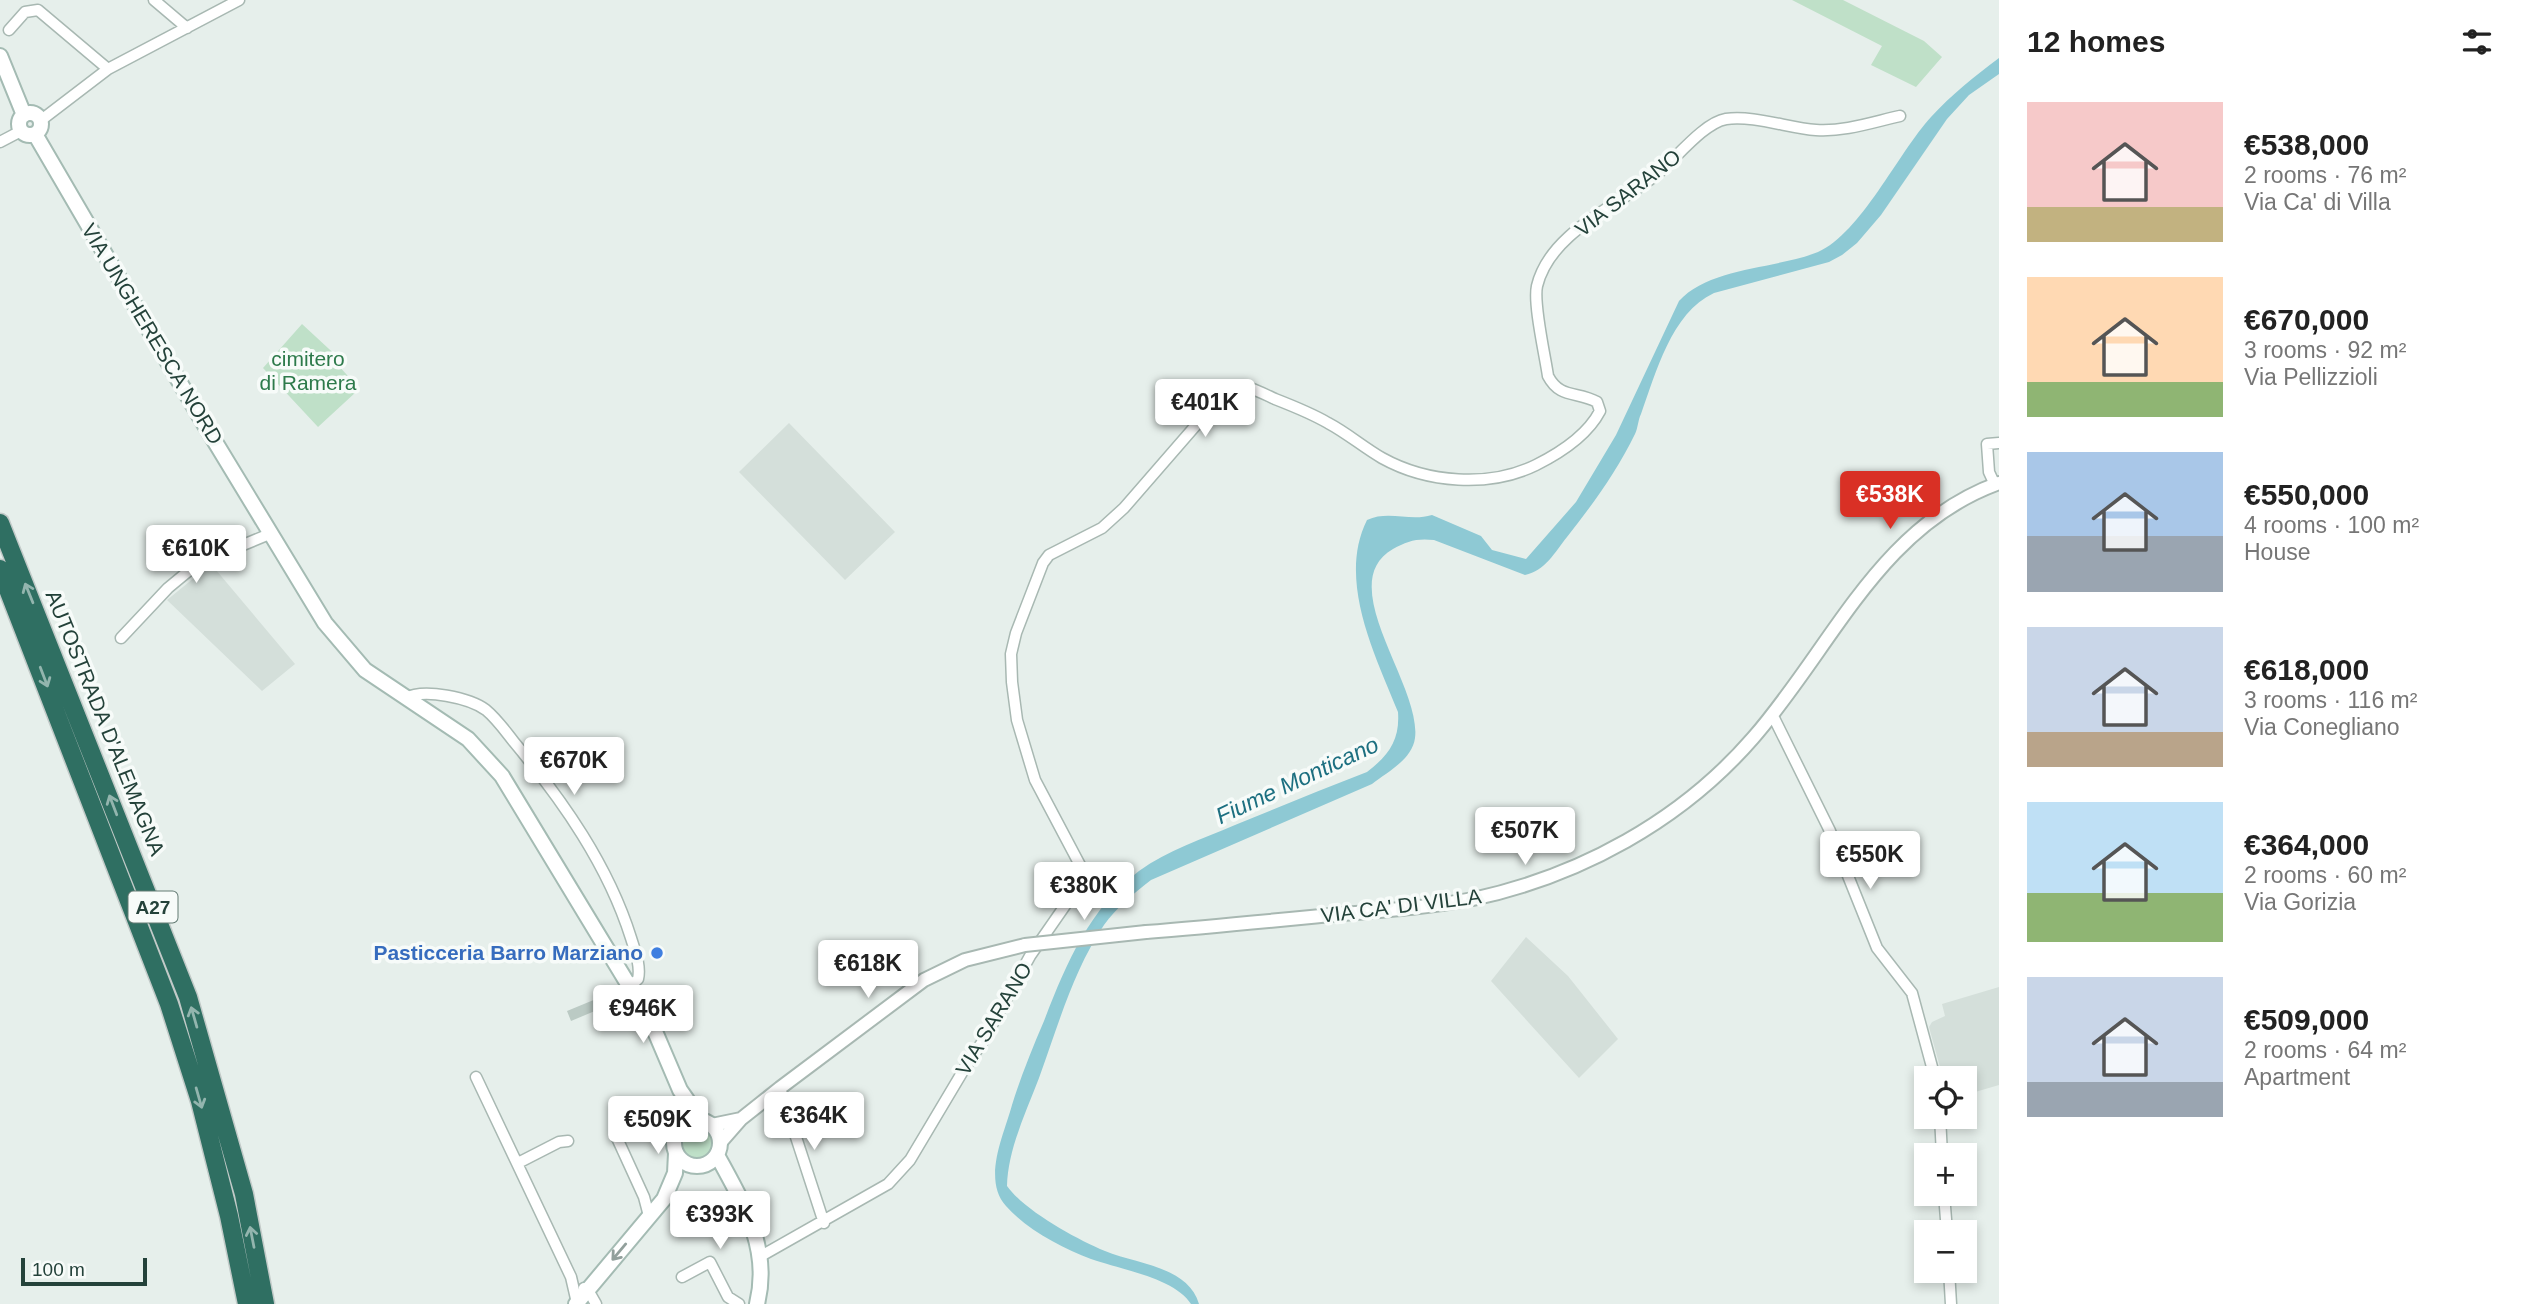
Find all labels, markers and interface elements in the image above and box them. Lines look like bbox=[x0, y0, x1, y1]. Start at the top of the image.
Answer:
icon: filters bbox=[2458, 23, 2496, 61]
text: 12 homes bbox=[2027, 25, 2165, 58]
text: €538,000 bbox=[2244, 128, 2369, 161]
icon: home bbox=[2083, 130, 2167, 214]
street label: VIA SARANO bbox=[1570, 144, 1685, 241]
text: 2 rooms · 76 m² bbox=[2244, 162, 2406, 188]
text: Via Ca' di Villa bbox=[2244, 189, 2391, 215]
street label: VIA UNGHERESCA NORD bbox=[77, 219, 227, 448]
text: €670,000 bbox=[2244, 303, 2369, 336]
icon: home bbox=[2083, 305, 2167, 389]
text: 3 rooms · 92 m² bbox=[2244, 337, 2406, 363]
park label: cimitero di Ramera bbox=[260, 347, 357, 394]
text: Via Pellizzioli bbox=[2244, 364, 2378, 390]
pin: €401K bbox=[1156, 380, 1254, 439]
text: €401K bbox=[1171, 389, 1239, 415]
pin: €538K bbox=[1841, 472, 1939, 531]
text: €550,000 bbox=[2244, 478, 2369, 511]
icon: home bbox=[2083, 480, 2167, 564]
text: €538K bbox=[1856, 481, 1924, 507]
text: 4 rooms · 100 m² bbox=[2244, 512, 2419, 538]
pin: €610K bbox=[147, 526, 245, 585]
text: €610K bbox=[162, 535, 230, 561]
text: House bbox=[2244, 539, 2310, 565]
one-way arrow bbox=[22, 583, 35, 605]
street label: AUTOSTRADA D'ALEMAGNA bbox=[42, 587, 169, 859]
text: €618,000 bbox=[2244, 653, 2369, 686]
icon: home bbox=[2083, 655, 2167, 739]
one-way arrow bbox=[39, 666, 51, 688]
text: 3 rooms · 116 m² bbox=[2244, 687, 2417, 713]
text: Via Conegliano bbox=[2244, 714, 2400, 740]
water label: Fiume Monticano bbox=[1212, 731, 1383, 829]
pin: €670K bbox=[525, 738, 623, 797]
text: €670K bbox=[540, 747, 608, 773]
one-way arrow bbox=[105, 794, 118, 816]
pin: €507K bbox=[1476, 808, 1574, 867]
text: €507K bbox=[1491, 817, 1559, 843]
text: €364,000 bbox=[2244, 828, 2369, 861]
icon: home bbox=[2083, 830, 2167, 914]
pin: €550K bbox=[1821, 832, 1919, 891]
text: €550K bbox=[1836, 841, 1904, 867]
pin: €380K bbox=[1035, 862, 1133, 922]
text: 2 rooms · 60 m² bbox=[2244, 862, 2406, 888]
text: €380K bbox=[1050, 872, 1118, 898]
street label: VIA CA' DI VILLA bbox=[1319, 884, 1483, 927]
text: Via Gorizia bbox=[2244, 889, 2356, 915]
road number: A27 bbox=[128, 892, 178, 923]
pin: €618K bbox=[819, 940, 917, 1000]
place label: Pasticceria Barro Marziano bbox=[373, 941, 643, 964]
marker: Pasticceria Barro Marziano bbox=[649, 945, 665, 961]
text: €618K bbox=[834, 950, 902, 976]
street label: VIA SARANO bbox=[951, 958, 1036, 1079]
pin: €946K bbox=[594, 986, 692, 1045]
text: €946K bbox=[609, 995, 677, 1021]
text: €509,000 bbox=[2244, 1003, 2369, 1036]
icon: home bbox=[2083, 1005, 2167, 1089]
one-way arrow bbox=[186, 1006, 199, 1028]
text: 2 rooms · 64 m² bbox=[2244, 1037, 2406, 1063]
text: Apartment bbox=[2244, 1064, 2350, 1090]
map controls bbox=[1914, 1066, 1977, 1283]
button: locate bbox=[1914, 1066, 1977, 1129]
one-way arrow bbox=[193, 1086, 206, 1108]
pin: €364K bbox=[765, 1092, 863, 1152]
pin: €509K bbox=[609, 1096, 707, 1156]
text: €364K bbox=[780, 1102, 848, 1128]
text: €509K bbox=[624, 1106, 692, 1132]
button: + bbox=[1914, 1143, 1977, 1206]
pin: €393K bbox=[671, 1192, 769, 1251]
text: €393K bbox=[686, 1201, 754, 1227]
button: − bbox=[1914, 1220, 1977, 1283]
one-way arrow bbox=[245, 1226, 259, 1249]
one-way arrow bbox=[612, 1243, 628, 1261]
scale bar bbox=[21, 1255, 147, 1287]
text: 100 m bbox=[32, 1259, 85, 1280]

